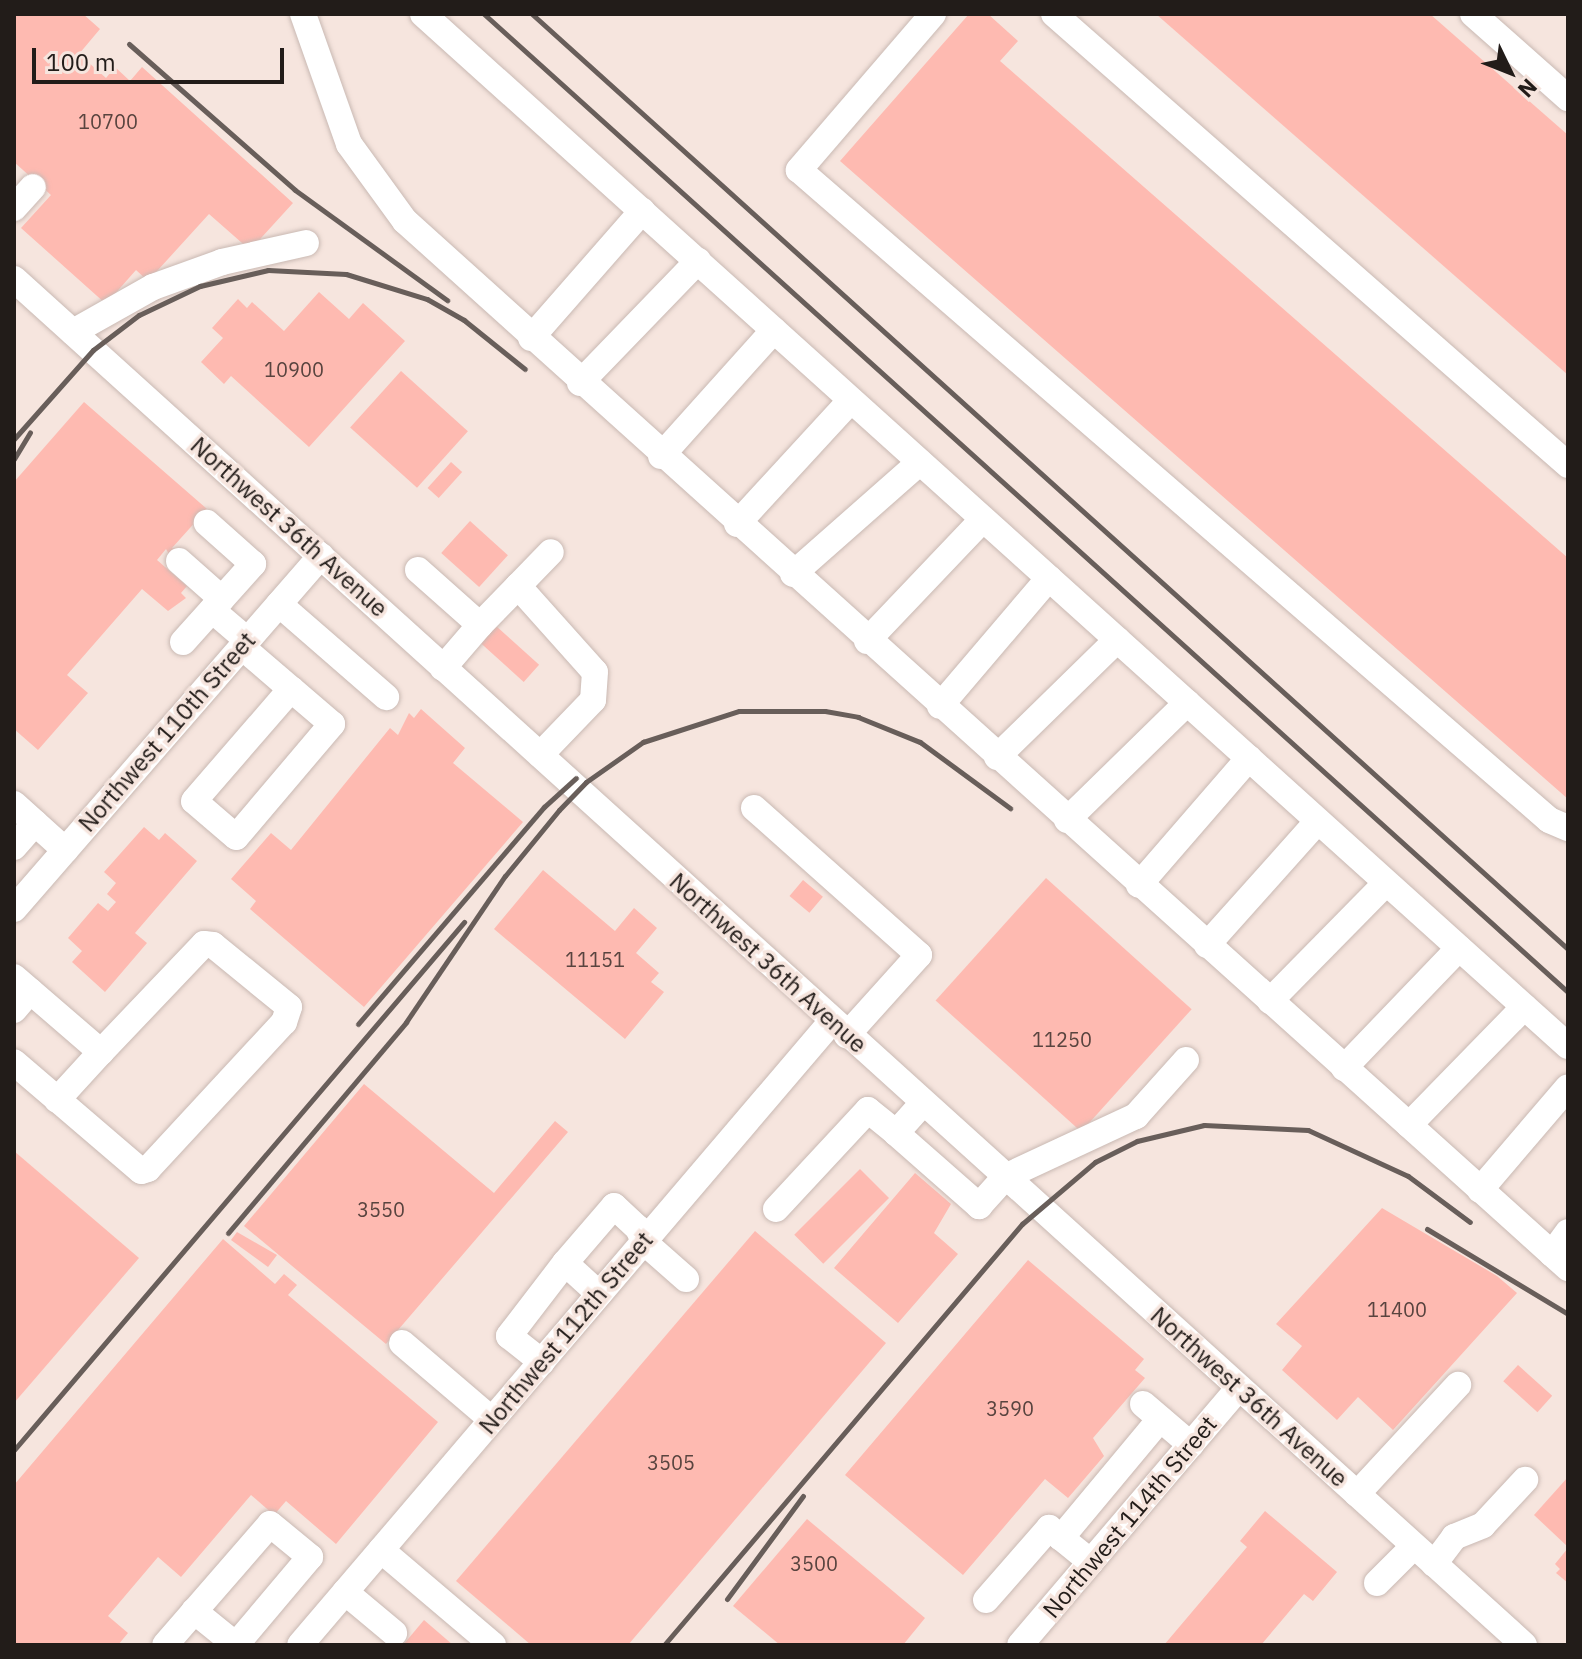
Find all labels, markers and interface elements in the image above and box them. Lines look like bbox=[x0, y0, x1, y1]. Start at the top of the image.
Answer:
scale bar bbox=[36, 32, 288, 82]
north arrow bbox=[1470, 32, 1550, 112]
text: 100 m bbox=[46, 46, 116, 78]
text: N bbox=[1512, 73, 1544, 104]
house number: 10700 bbox=[78, 109, 138, 133]
house number: 10900 bbox=[264, 357, 324, 381]
street label: Northwest 36th Avenue bbox=[185, 431, 393, 623]
street label: Northwest 110th Street bbox=[72, 626, 262, 838]
street label: Northwest 36th Avenue bbox=[664, 867, 872, 1059]
house number: 11151 bbox=[565, 947, 625, 971]
house number: 11250 bbox=[1032, 1027, 1092, 1051]
house number: 3550 bbox=[357, 1197, 405, 1221]
street label: Northwest 112th Street bbox=[473, 1226, 659, 1440]
house number: 11400 bbox=[1367, 1297, 1427, 1321]
street label: Northwest 36th Avenue bbox=[1145, 1301, 1353, 1493]
house number: 3590 bbox=[986, 1396, 1034, 1420]
street label: Northwest 114th Street bbox=[1037, 1410, 1223, 1624]
house number: 3505 bbox=[647, 1450, 695, 1474]
house number: 3500 bbox=[790, 1551, 838, 1575]

